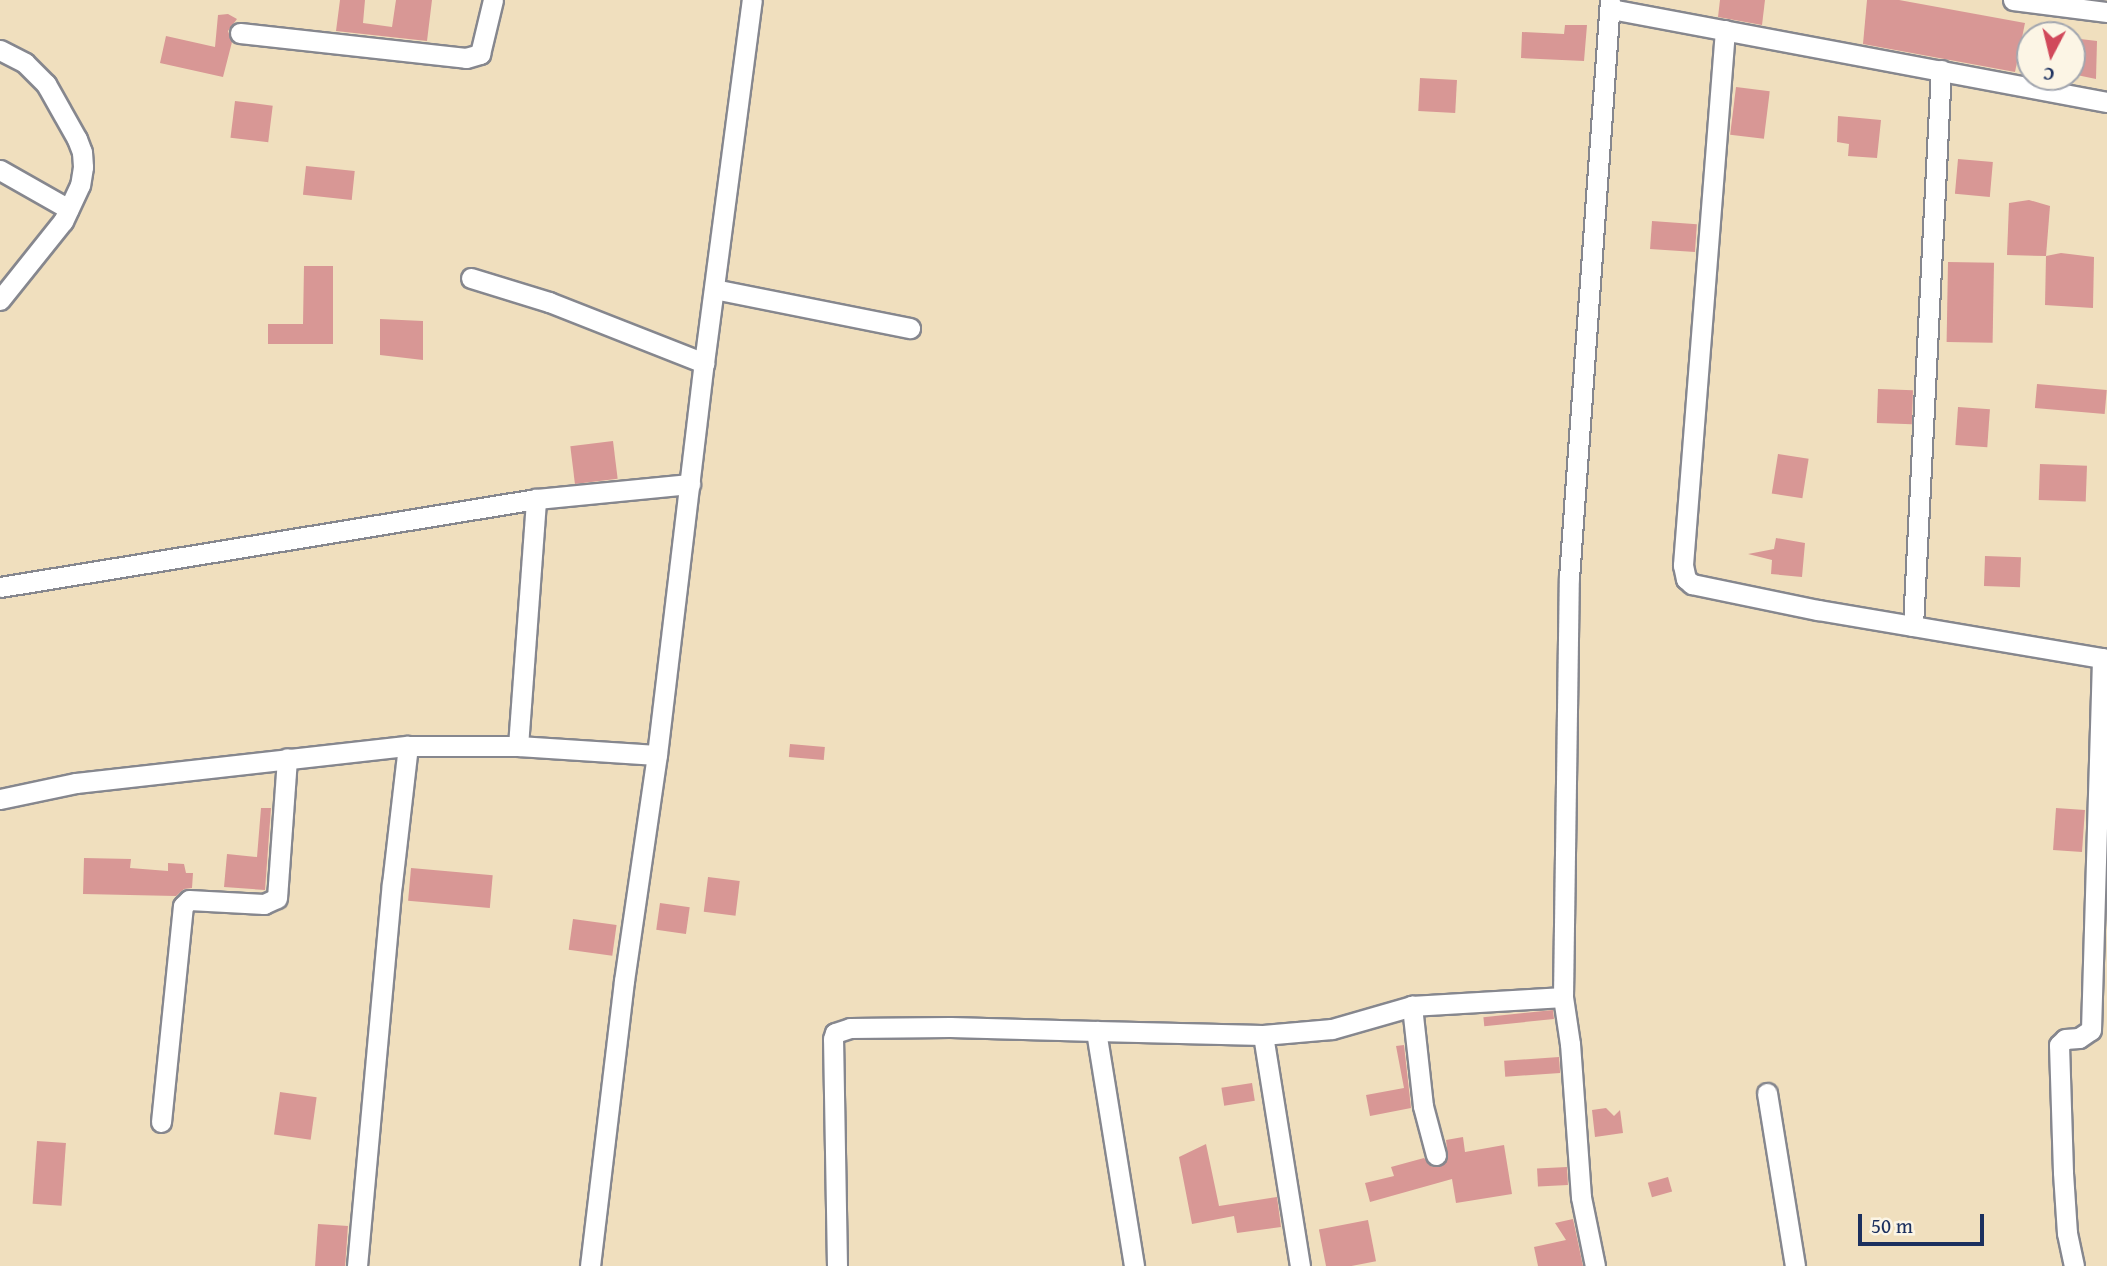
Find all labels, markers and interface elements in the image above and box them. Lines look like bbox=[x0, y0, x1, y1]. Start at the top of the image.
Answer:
north arrow bbox=[2016, 21, 2086, 91]
text: С bbox=[2042, 60, 2056, 89]
scale bar bbox=[1862, 1200, 1988, 1244]
text: 50 m bbox=[1871, 1210, 1913, 1241]

